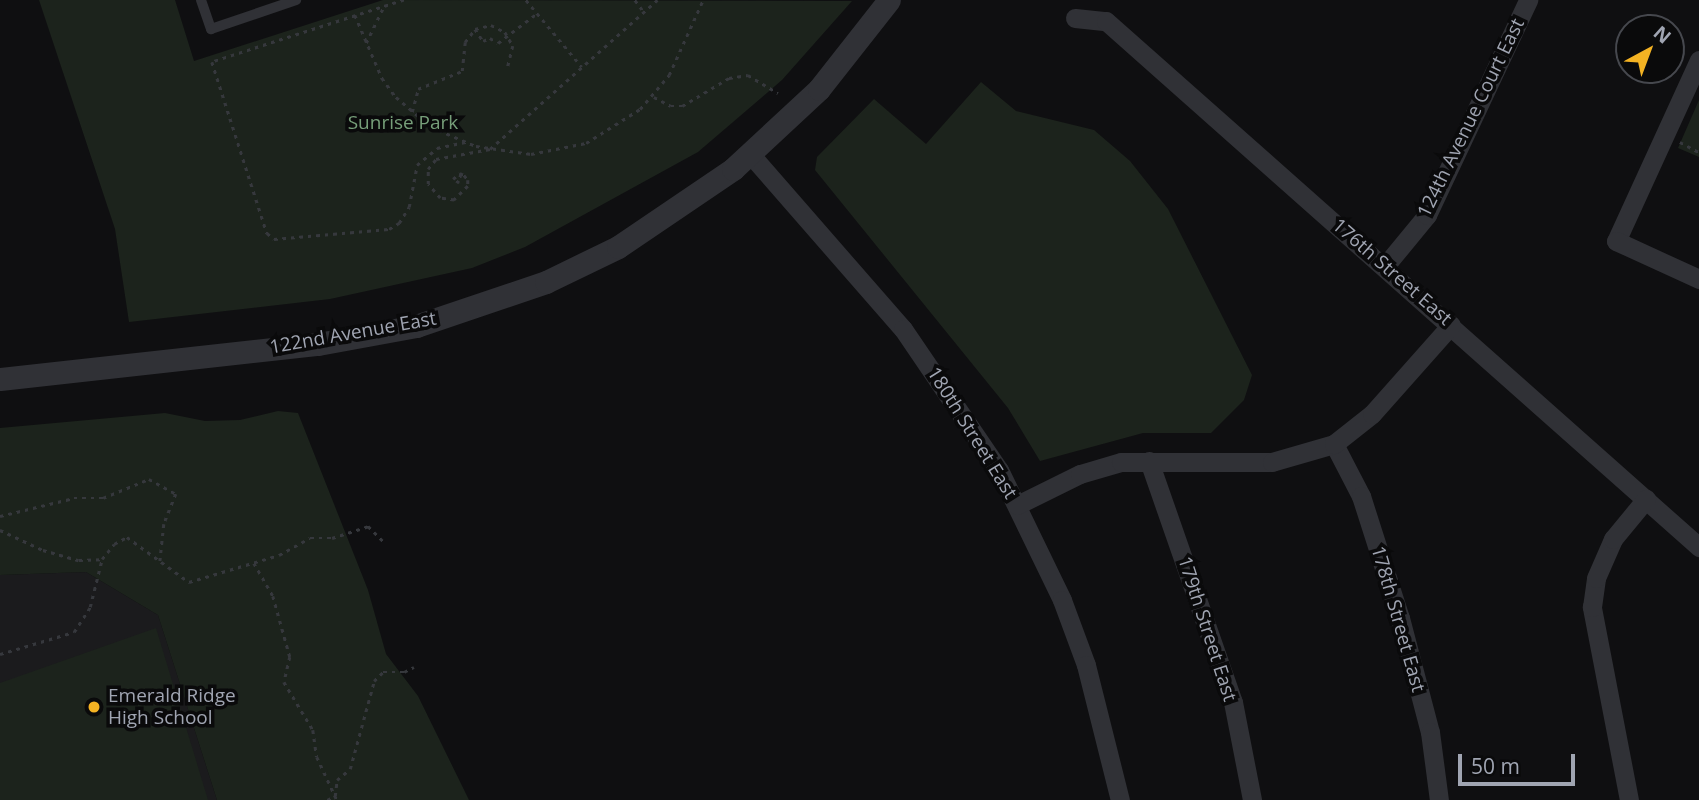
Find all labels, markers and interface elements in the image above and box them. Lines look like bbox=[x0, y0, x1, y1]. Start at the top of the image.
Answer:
north arrow bbox=[1615, 14, 1685, 84]
street label: 124th Avenue Court East bbox=[1413, 15, 1529, 221]
text: N bbox=[1648, 20, 1677, 50]
park label: Sunrise Park bbox=[348, 112, 458, 134]
street label: 176th Street East bbox=[1328, 214, 1456, 330]
street label: 122nd Avenue East bbox=[268, 307, 438, 359]
street label: 180th Street East bbox=[922, 363, 1022, 503]
street label: 178th Street East bbox=[1366, 543, 1430, 695]
street label: 179th Street East bbox=[1173, 554, 1241, 704]
place label: Emerald Ridge High School bbox=[108, 685, 236, 729]
marker: Emerald Ridge High School bbox=[86, 699, 102, 715]
scale bar bbox=[1461, 740, 1578, 784]
text: 50 m bbox=[1471, 752, 1520, 780]

